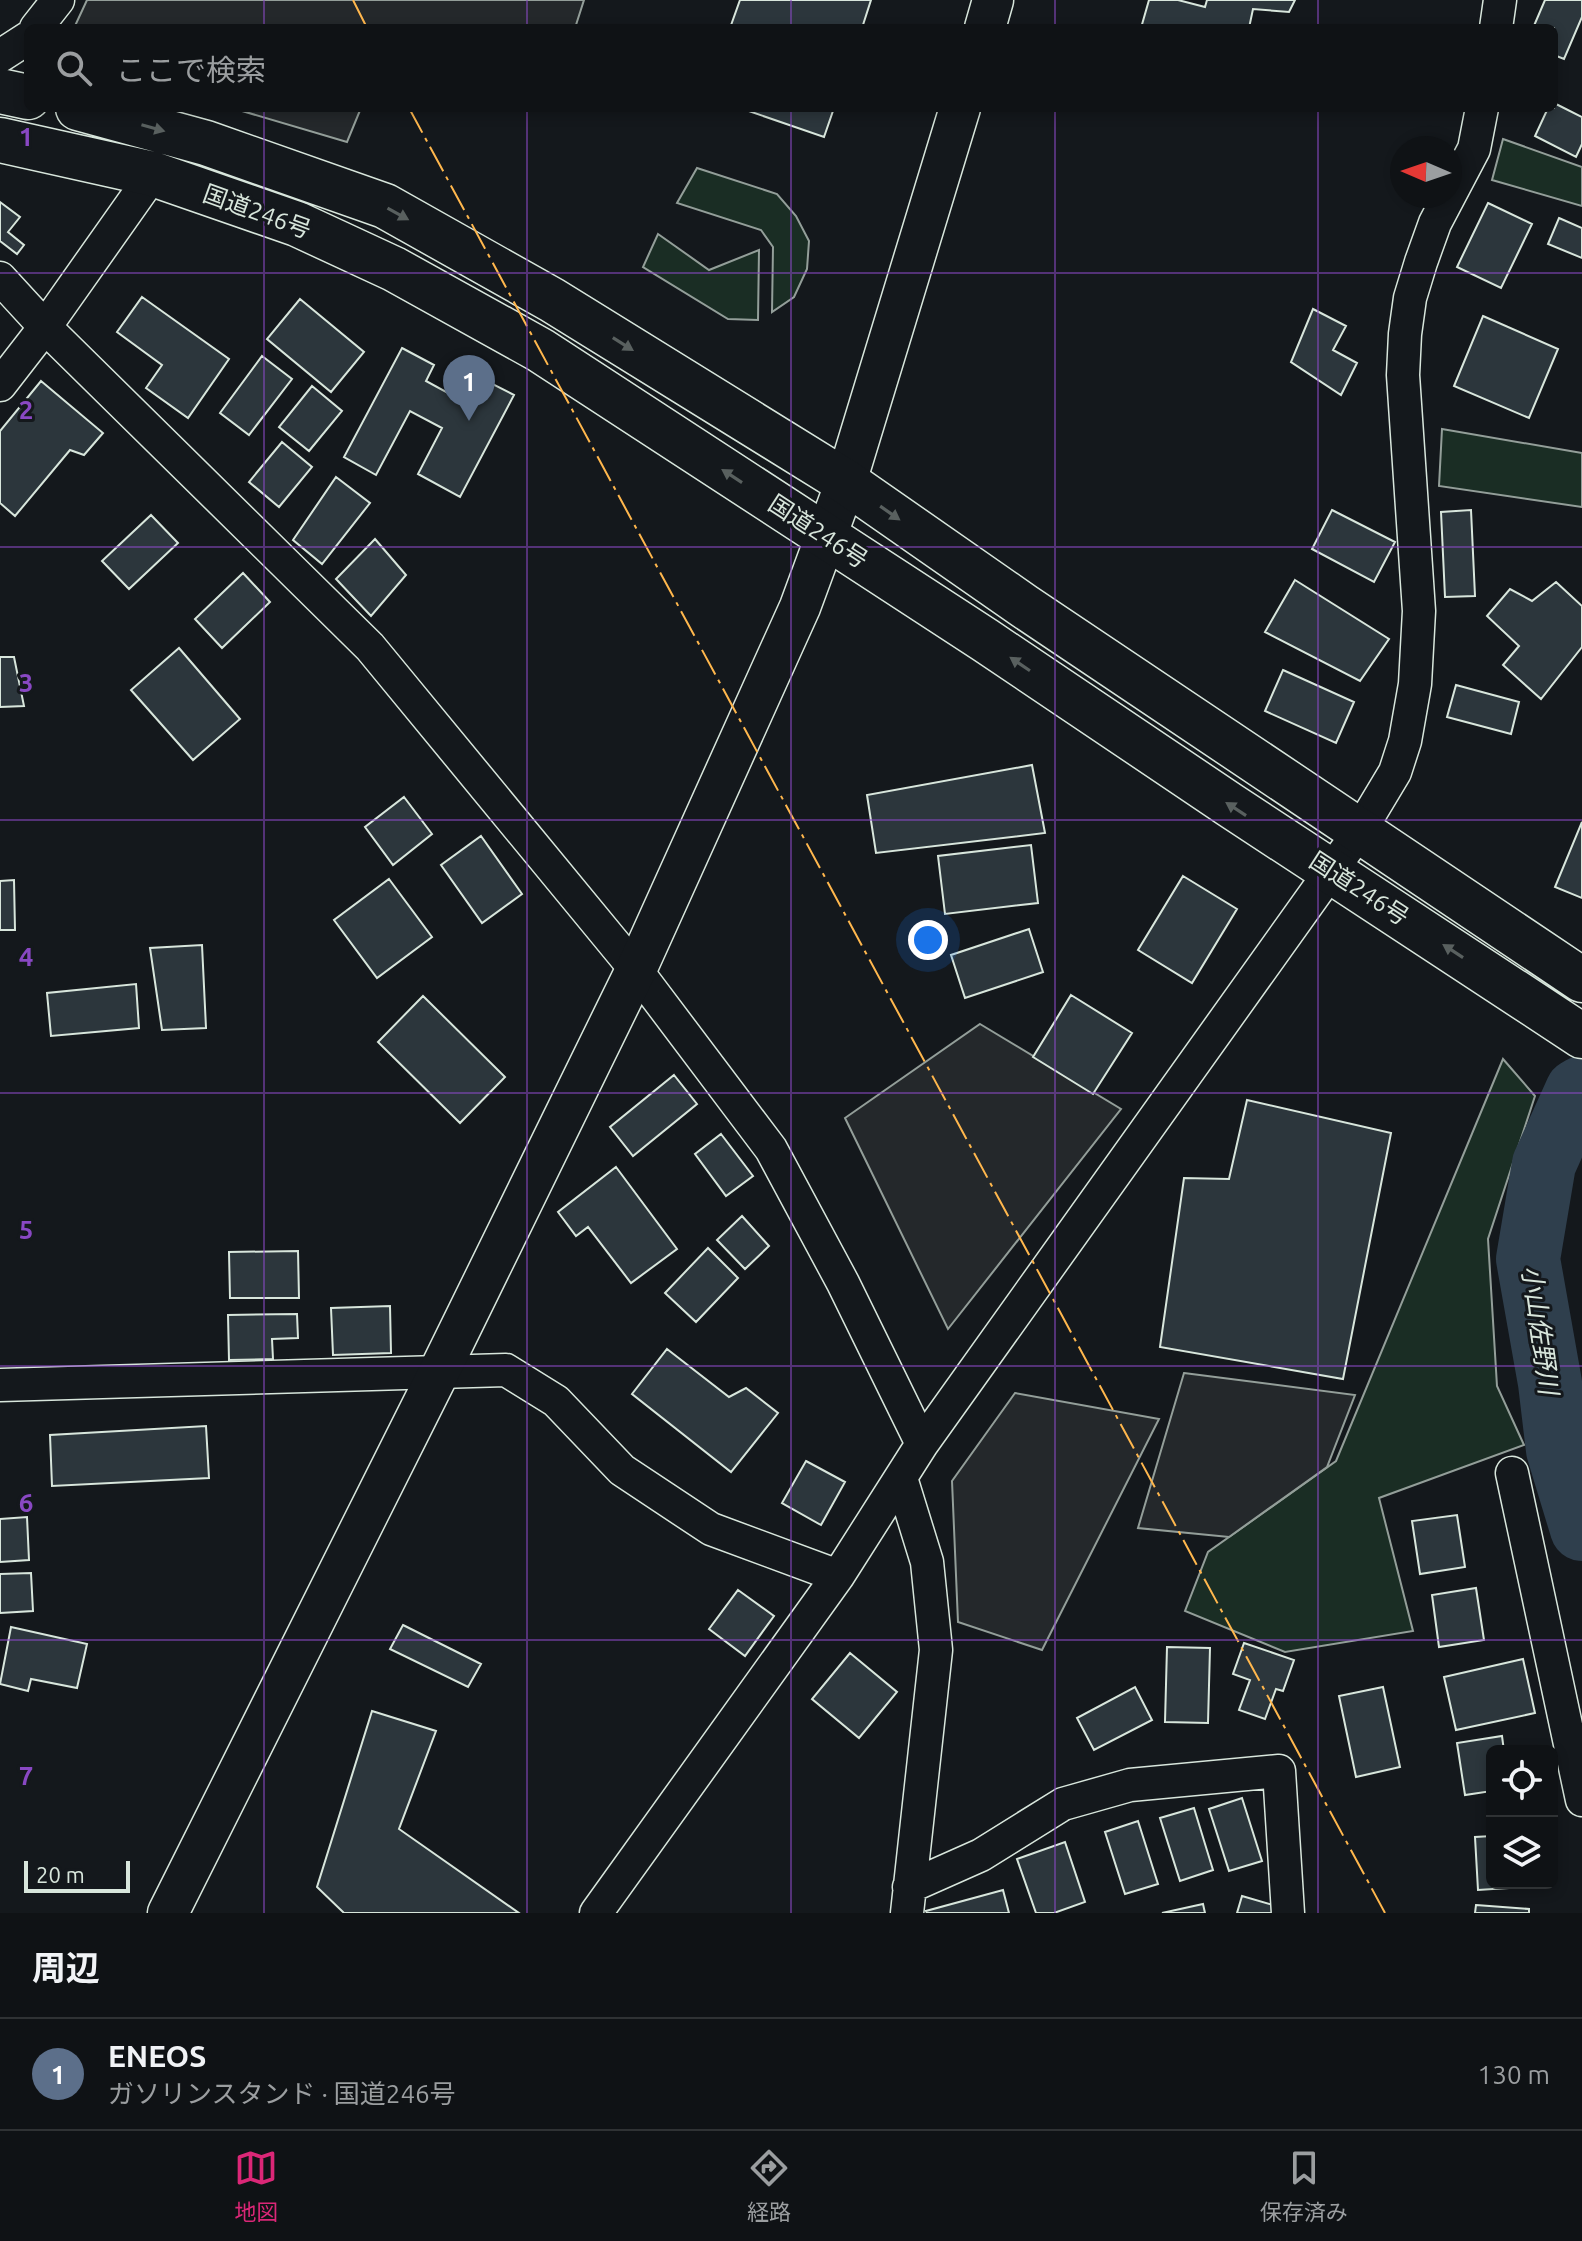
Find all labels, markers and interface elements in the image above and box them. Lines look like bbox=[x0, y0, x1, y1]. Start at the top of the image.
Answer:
search box bbox=[24, 24, 1558, 112]
icon: search bbox=[52, 46, 96, 90]
text: ここで検索 bbox=[116, 53, 266, 87]
text: 1 bbox=[19, 122, 33, 151]
one-way arrow bbox=[141, 122, 165, 135]
north arrow bbox=[1390, 136, 1462, 208]
street label: 国道246号 bbox=[200, 180, 315, 243]
one-way arrow bbox=[387, 206, 409, 220]
one-way arrow bbox=[612, 336, 634, 350]
pin: 1 bbox=[443, 355, 495, 421]
text: 2 bbox=[19, 395, 33, 424]
one-way arrow bbox=[721, 469, 743, 484]
street label: 国道246号 bbox=[764, 490, 873, 574]
one-way arrow bbox=[880, 505, 901, 520]
one-way arrow bbox=[1010, 656, 1031, 671]
text: 3 bbox=[19, 668, 33, 697]
one-way arrow bbox=[1225, 802, 1247, 816]
street label: 国道246号 bbox=[1305, 847, 1414, 931]
your location bbox=[908, 920, 948, 960]
text: 4 bbox=[19, 942, 33, 971]
one-way arrow bbox=[1443, 944, 1464, 959]
text: 5 bbox=[19, 1215, 33, 1244]
water label: 小山佐野川 bbox=[1517, 1264, 1564, 1399]
text: 6 bbox=[19, 1488, 33, 1517]
map controls bbox=[1486, 1745, 1558, 1889]
button: locate bbox=[1486, 1745, 1558, 1817]
text: 7 bbox=[19, 1761, 33, 1790]
button: layers bbox=[1486, 1817, 1558, 1889]
scale bar bbox=[24, 1857, 130, 1893]
text: 20 m bbox=[36, 1862, 85, 1887]
text: 周辺 bbox=[32, 1948, 100, 1986]
text: ENEOS bbox=[108, 2039, 206, 2073]
text: 1 bbox=[51, 2060, 65, 2089]
text: 130 m bbox=[1478, 2060, 1550, 2089]
text: ガソリンスタンド · 国道246号 bbox=[108, 2079, 456, 2108]
tab: 地図 bbox=[234, 2146, 278, 2226]
tab: 経路 bbox=[747, 2146, 791, 2226]
tab: 保存済み bbox=[1260, 2146, 1348, 2226]

